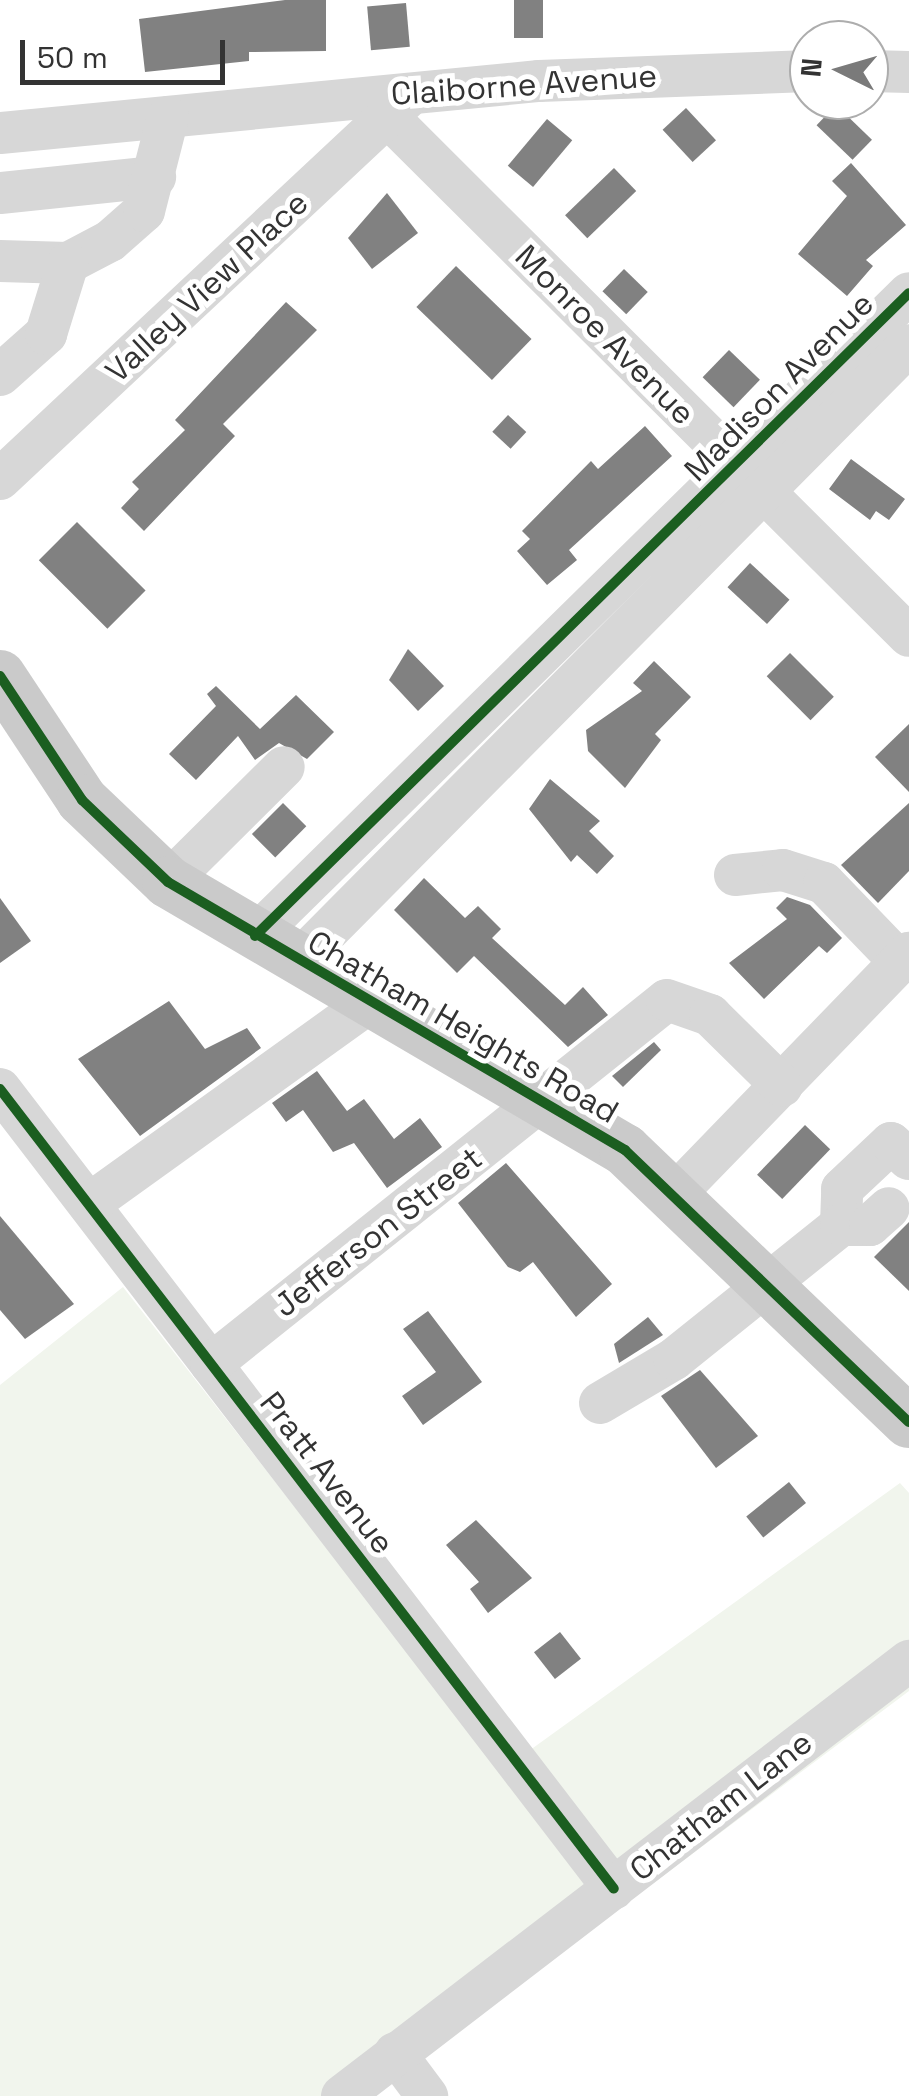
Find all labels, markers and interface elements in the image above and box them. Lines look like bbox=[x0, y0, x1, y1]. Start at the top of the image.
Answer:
scale bar bbox=[25, 20, 230, 82]
north arrow bbox=[789, 20, 889, 120]
text: 50 m bbox=[37, 38, 108, 77]
street label: Claiborne Avenue bbox=[390, 57, 658, 113]
text: N bbox=[792, 57, 830, 78]
street label: Valley View Place bbox=[98, 183, 316, 391]
street label: Monroe Avenue bbox=[507, 237, 703, 433]
street label: Madison Avenue bbox=[676, 284, 882, 490]
street label: Chatham Heights Road bbox=[301, 922, 625, 1132]
street label: Jefferson Street bbox=[266, 1139, 490, 1325]
street label: Pratt Avenue bbox=[252, 1384, 402, 1562]
street label: Chatham Lane bbox=[622, 1723, 820, 1889]

